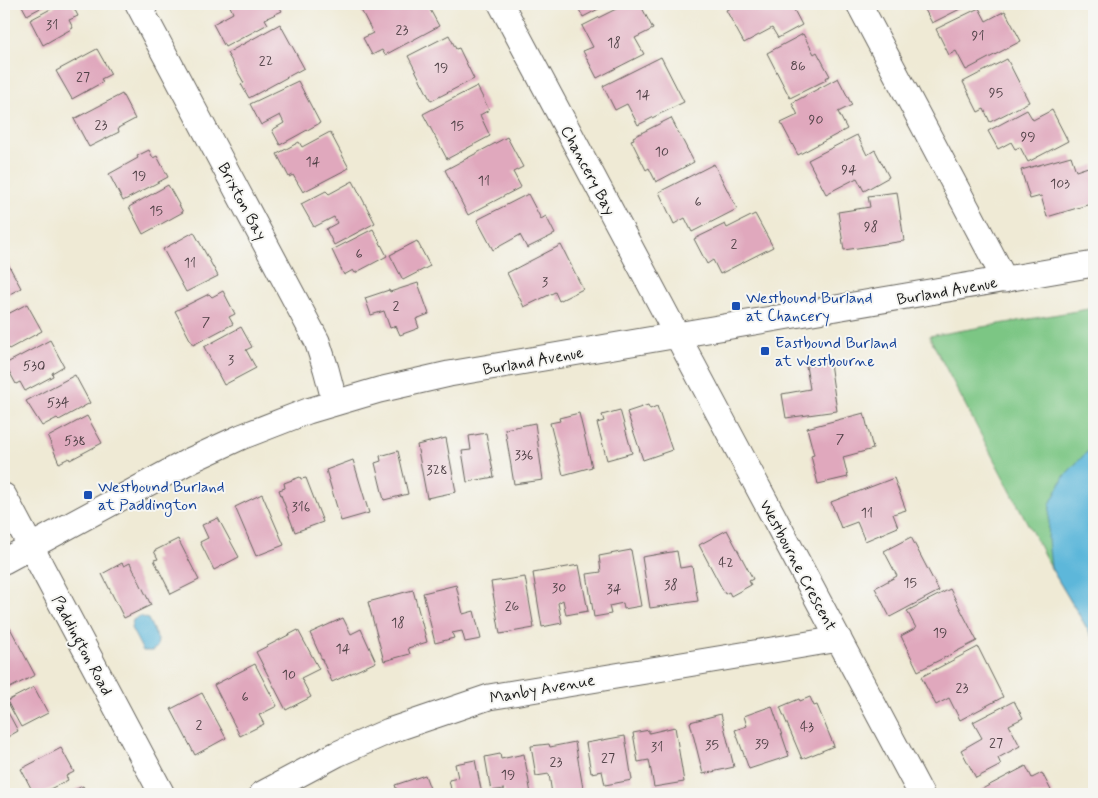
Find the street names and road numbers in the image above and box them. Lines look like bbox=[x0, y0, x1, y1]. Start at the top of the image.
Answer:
street label: Chancery Bay bbox=[555, 122, 620, 219]
street label: Brixton Bay bbox=[212, 159, 271, 244]
street label: Burland Avenue bbox=[895, 272, 1000, 311]
street label: Burland Avenue bbox=[481, 342, 586, 381]
street label: Westbourne Crescent bbox=[754, 497, 841, 635]
street label: Paddington Road bbox=[46, 592, 117, 700]
street label: Manby Avenue bbox=[488, 670, 597, 709]

